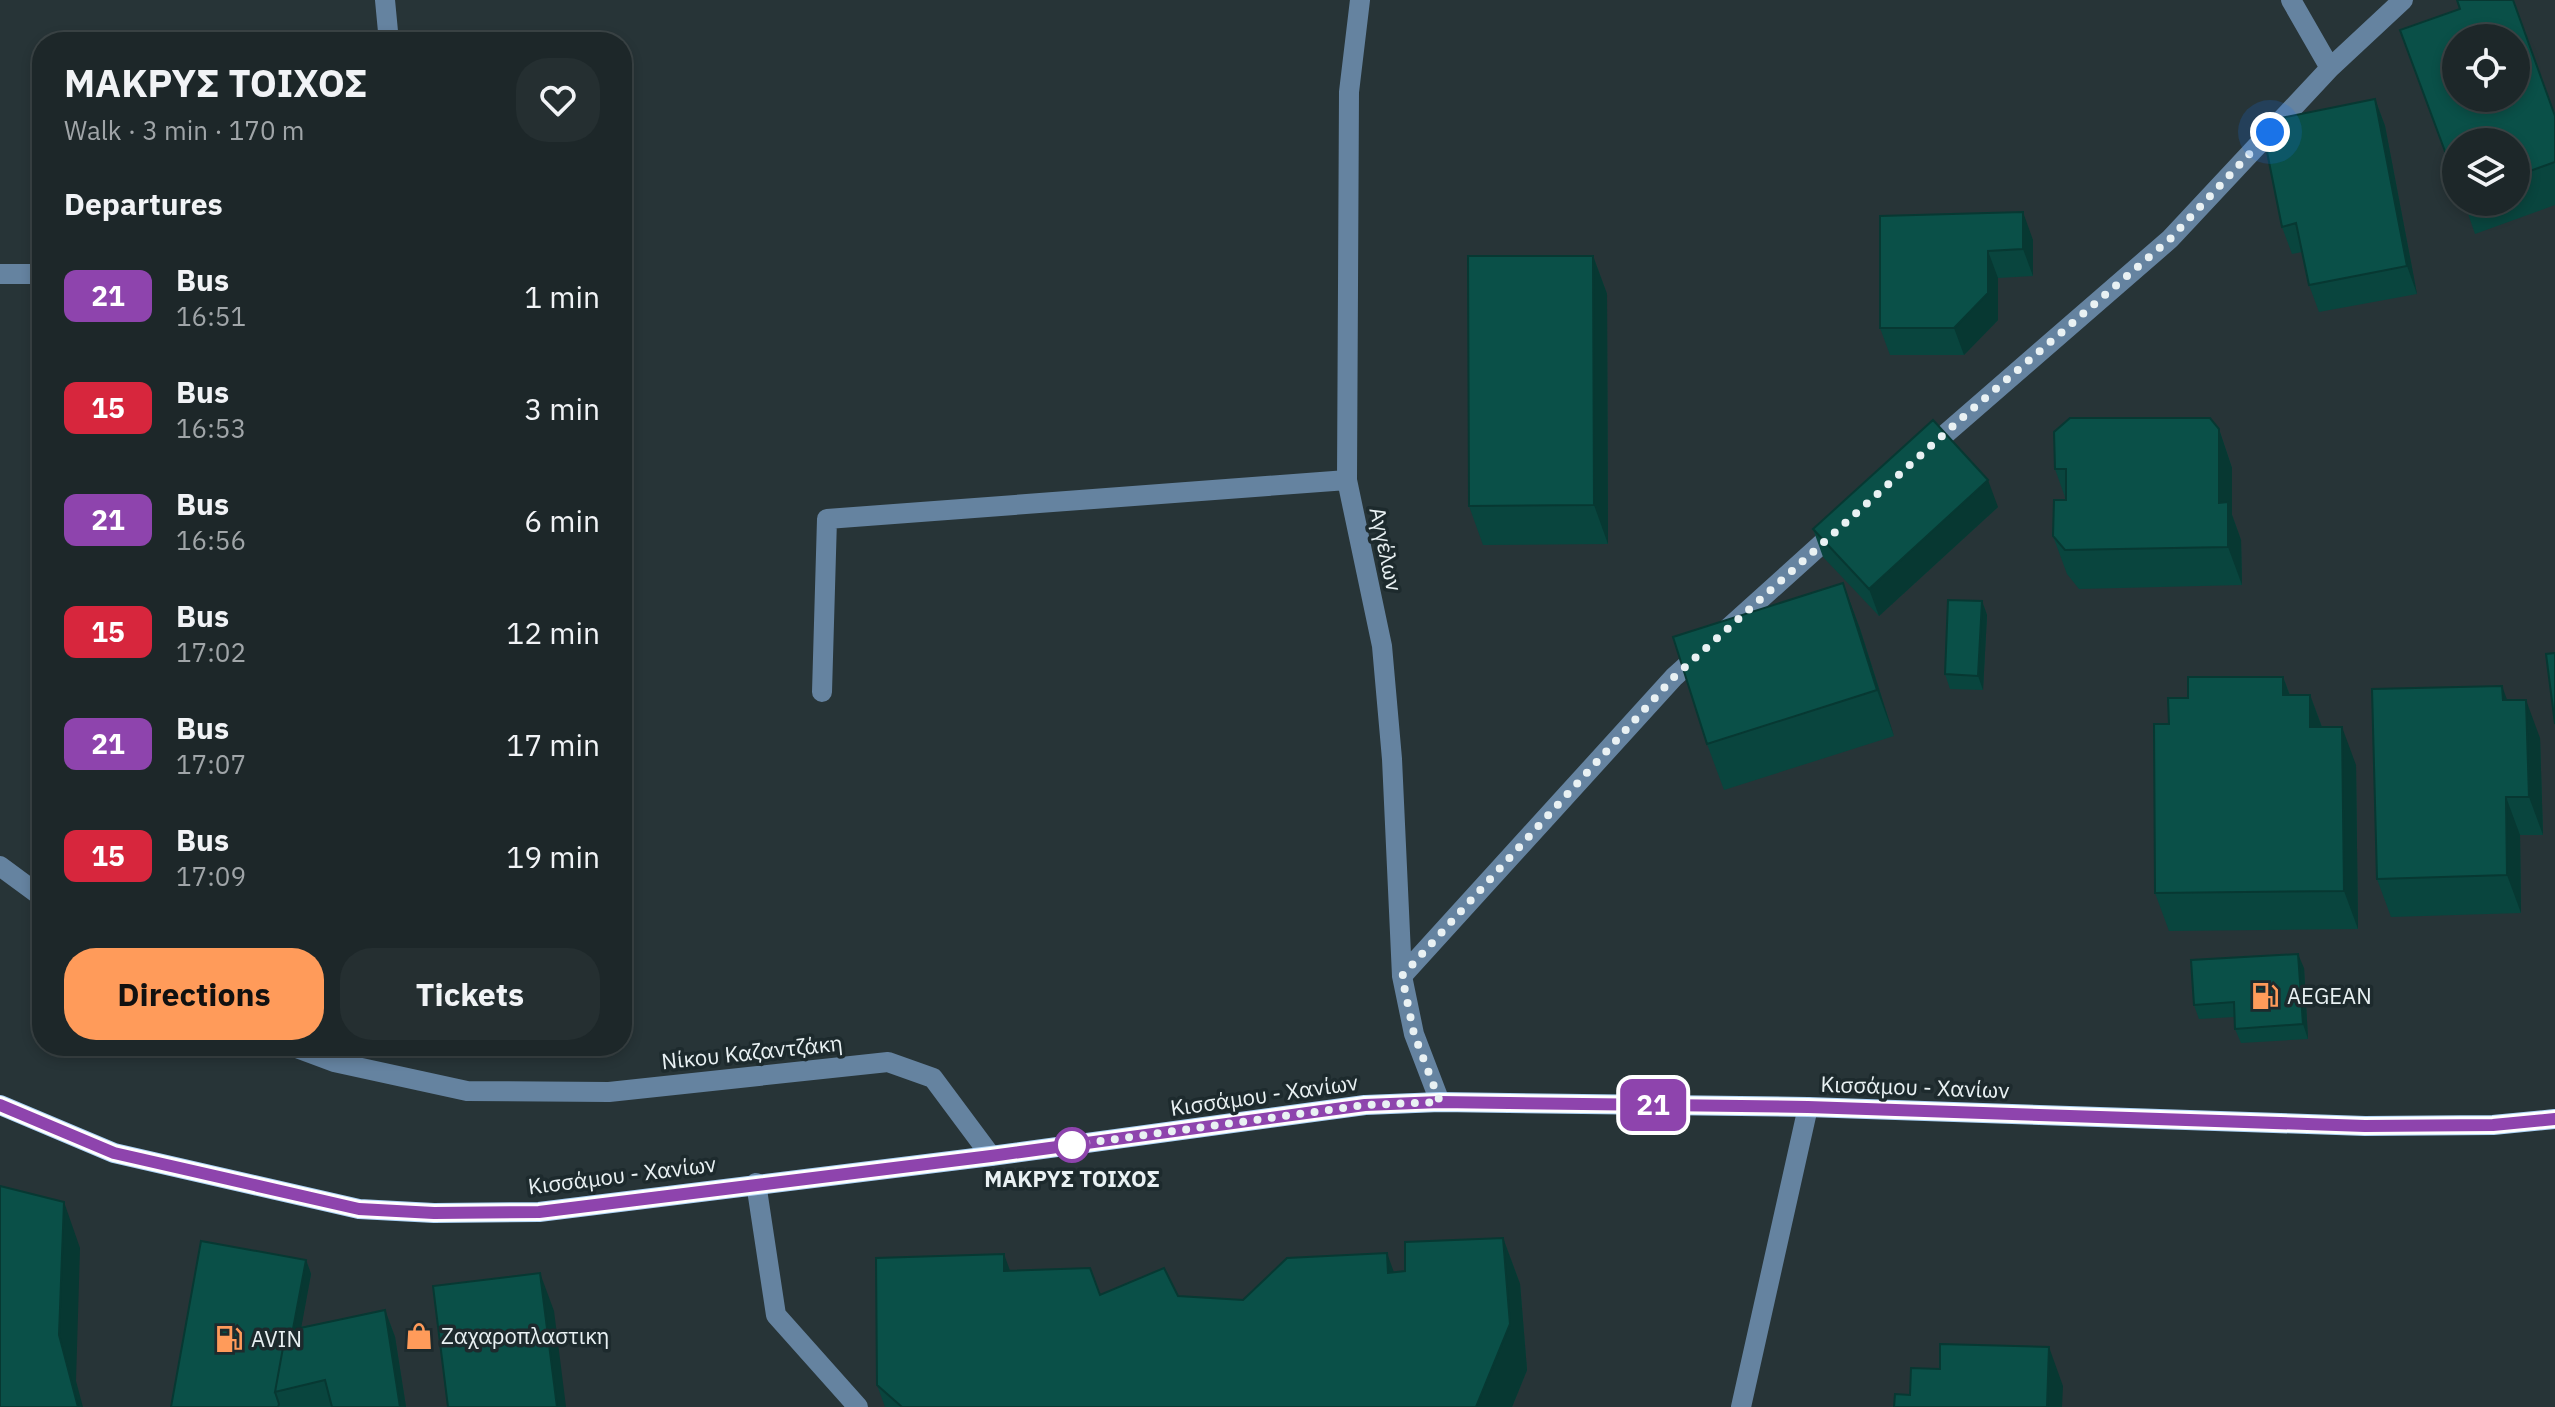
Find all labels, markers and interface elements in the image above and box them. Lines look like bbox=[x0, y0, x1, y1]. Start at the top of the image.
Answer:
map controls bbox=[2442, 24, 2530, 216]
button: locate bbox=[2442, 24, 2530, 112]
text: ΜΑΚΡΥΣ ΤΟΙΧΟΣ bbox=[64, 58, 367, 107]
button: heart bbox=[516, 58, 600, 142]
your location bbox=[2250, 112, 2290, 152]
text: Walk · 3 min · 170 m bbox=[64, 113, 304, 147]
button: layers bbox=[2442, 128, 2530, 216]
text: Departures bbox=[64, 184, 223, 223]
text: Bus bbox=[176, 260, 229, 299]
text: 21 bbox=[91, 277, 125, 314]
text: 1 min bbox=[524, 277, 600, 316]
text: 16:51 bbox=[176, 299, 246, 333]
text: Bus bbox=[176, 372, 229, 411]
text: 15 bbox=[91, 389, 125, 426]
text: 3 min bbox=[524, 389, 600, 428]
text: 16:53 bbox=[176, 411, 246, 445]
text: Bus bbox=[176, 484, 229, 523]
text: 21 bbox=[91, 501, 125, 538]
text: 6 min bbox=[524, 501, 600, 540]
street label: Αγγέλων bbox=[1363, 504, 1410, 594]
text: 16:56 bbox=[176, 523, 246, 557]
text: Bus bbox=[176, 596, 229, 635]
text: 15 bbox=[91, 613, 125, 650]
text: 12 min bbox=[506, 613, 600, 652]
text: 17:02 bbox=[176, 635, 246, 669]
text: Bus bbox=[176, 708, 229, 747]
text: 21 bbox=[91, 725, 125, 762]
text: 17 min bbox=[506, 725, 600, 764]
text: 17:07 bbox=[176, 747, 246, 781]
text: Bus bbox=[176, 820, 229, 859]
text: 15 bbox=[91, 837, 125, 874]
text: 19 min bbox=[506, 837, 600, 876]
text: 17:09 bbox=[176, 859, 246, 893]
button: Directions bbox=[64, 948, 324, 1040]
button: Tickets bbox=[340, 948, 600, 1040]
fuel station icon: AEGEAN bbox=[2250, 981, 2280, 1011]
place label: AEGEAN bbox=[2287, 981, 2372, 1010]
street label: Νίκου Καζαντζάκη bbox=[660, 1028, 844, 1075]
street label: Κισσάμου - Χανίων bbox=[1168, 1067, 1360, 1122]
street label: Κισσάμου - Χανίων bbox=[1820, 1069, 2010, 1104]
line badge: 21 bbox=[1617, 1079, 1689, 1131]
text: 21 bbox=[1636, 1086, 1670, 1123]
marker: ΜΑΚΡΥΣ ΤΟΙΧΟΣ bbox=[1055, 1128, 1089, 1162]
street label: Κισσάμου - Χανίων bbox=[526, 1149, 718, 1200]
place label: ΜΑΚΡΥΣ ΤΟΙΧΟΣ bbox=[984, 1164, 1160, 1193]
shop icon: Ζαχαροπλαστικη bbox=[404, 1321, 434, 1351]
place label: Ζαχαροπλαστικη bbox=[441, 1321, 609, 1350]
fuel station icon: AVIN bbox=[214, 1324, 244, 1354]
place label: AVIN bbox=[251, 1324, 302, 1353]

